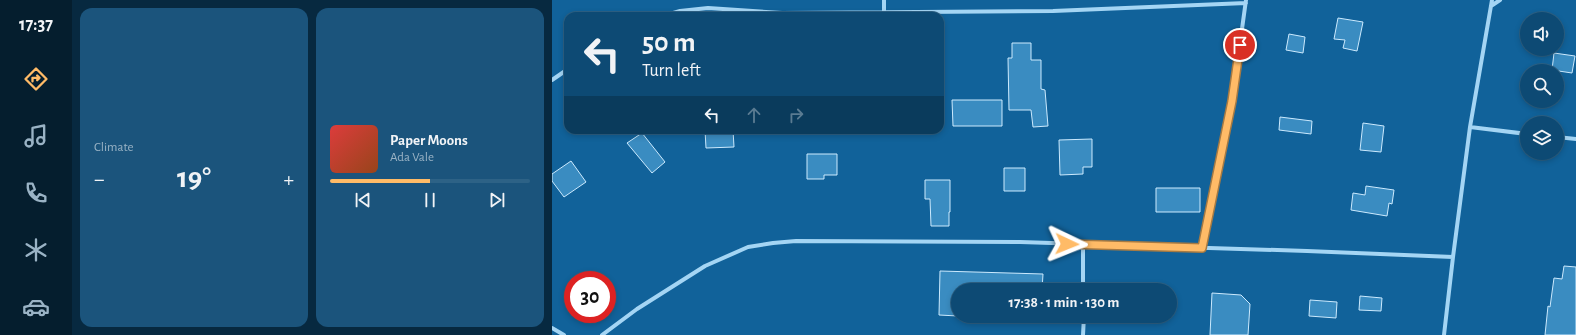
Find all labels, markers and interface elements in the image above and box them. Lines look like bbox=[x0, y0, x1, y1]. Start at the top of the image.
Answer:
map controls bbox=[1520, 12, 1564, 160]
button: sound bbox=[1520, 12, 1564, 56]
text: 17:37 bbox=[19, 16, 53, 34]
icon: left bbox=[576, 28, 628, 80]
pin bbox=[1223, 28, 1257, 62]
text: 50 m bbox=[642, 29, 696, 57]
icon: arrive bbox=[1229, 34, 1251, 56]
text: Turn left bbox=[642, 62, 701, 80]
button: search bbox=[1520, 64, 1564, 108]
icon: directions bbox=[22, 65, 50, 93]
icon: left bbox=[701, 104, 723, 126]
icon: ahead bbox=[743, 104, 765, 126]
icon: right bbox=[785, 104, 807, 126]
button: layers bbox=[1520, 116, 1564, 160]
icon: music bbox=[22, 122, 50, 150]
text: Paper Moons bbox=[390, 133, 468, 148]
text: Climate bbox=[94, 141, 133, 154]
text: Ada Vale bbox=[390, 151, 434, 164]
text: 19° bbox=[177, 163, 211, 193]
text: − bbox=[94, 168, 105, 190]
text: + bbox=[283, 168, 294, 190]
icon: phone bbox=[22, 179, 50, 207]
icon: previous bbox=[352, 189, 374, 211]
icon: pause bbox=[419, 189, 441, 211]
icon: next bbox=[486, 189, 508, 211]
position arrow bbox=[1046, 223, 1088, 265]
icon: climate bbox=[22, 236, 50, 264]
speed limit sign: 30 bbox=[564, 271, 616, 323]
icon: car bbox=[22, 293, 50, 321]
text: 17:38 · 1 min · 130 m bbox=[1009, 295, 1119, 310]

